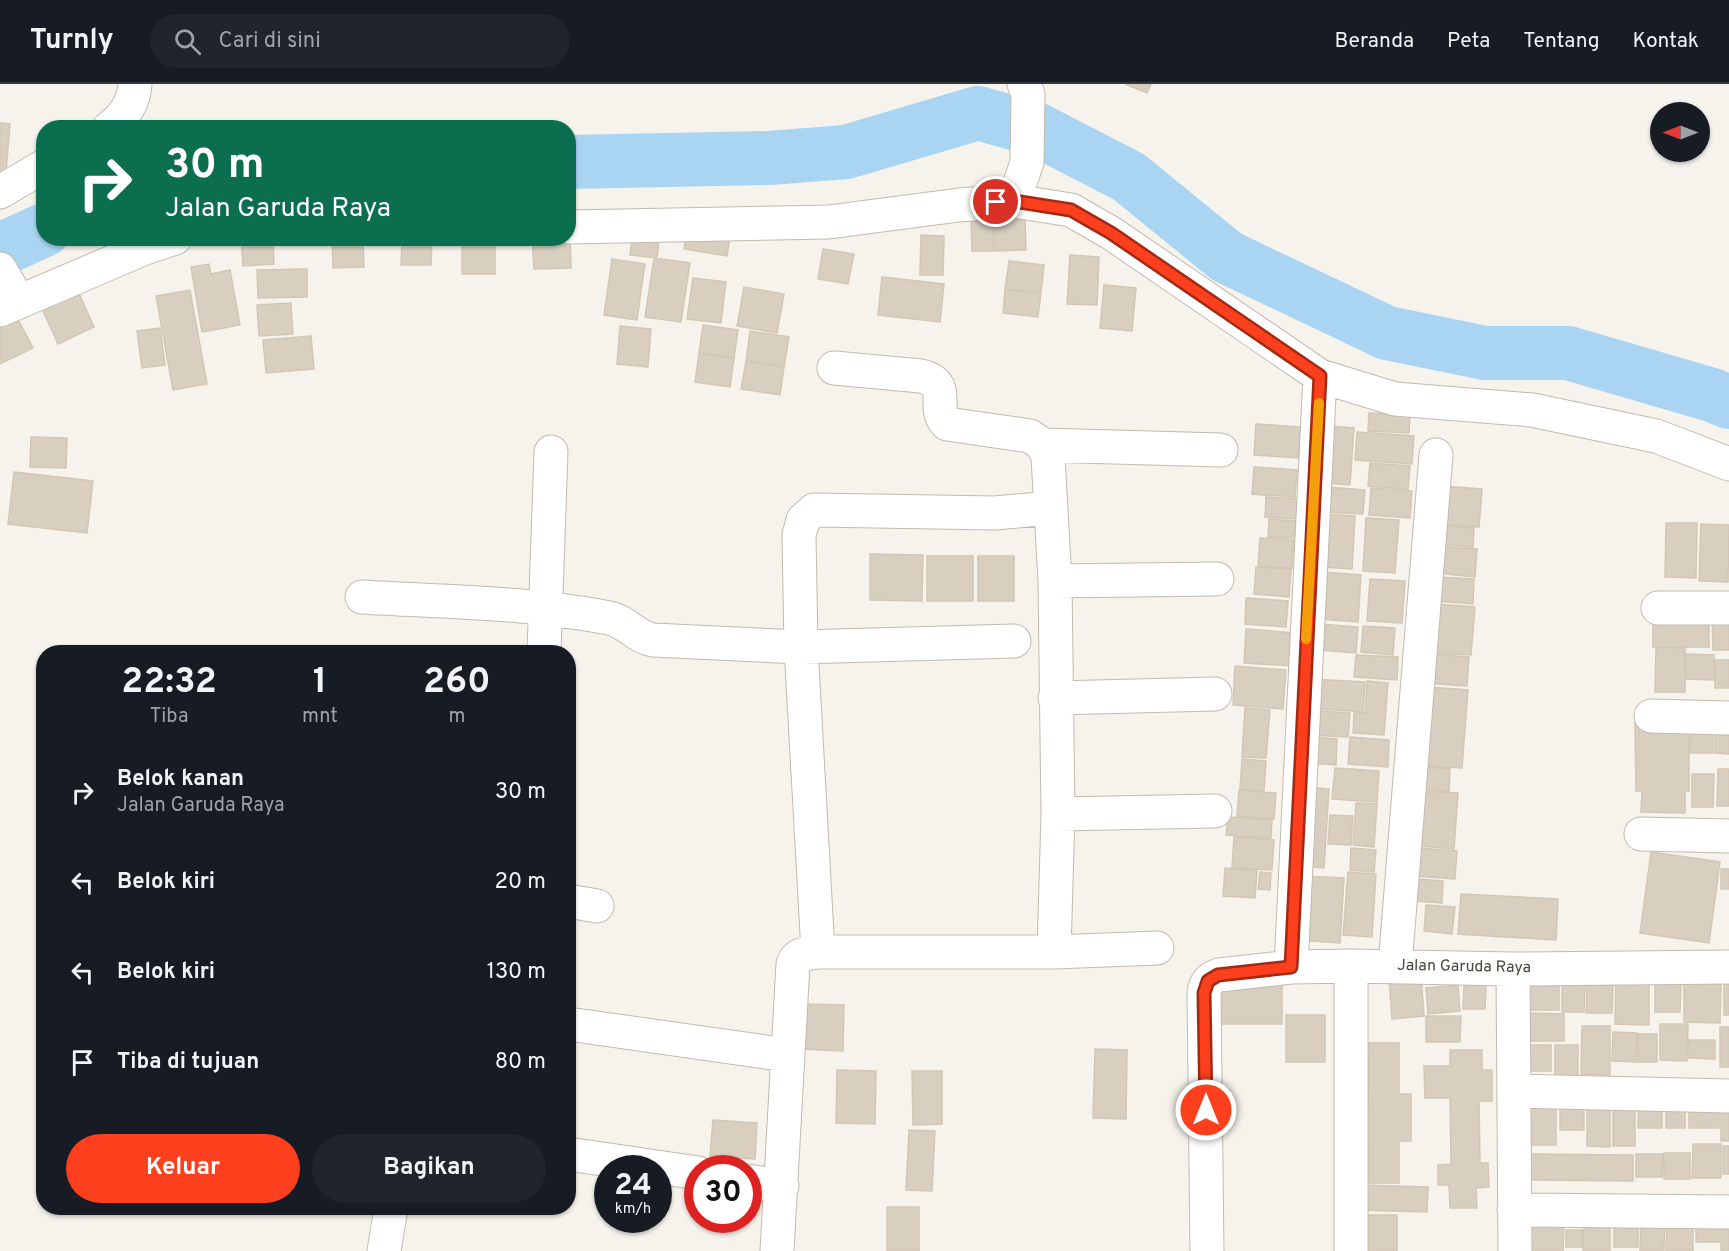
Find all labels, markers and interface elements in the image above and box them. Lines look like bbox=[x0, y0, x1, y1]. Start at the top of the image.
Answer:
search box bbox=[150, 14, 570, 68]
text: Turnly bbox=[30, 23, 114, 59]
icon: search bbox=[171, 25, 204, 58]
text: Cari di sini bbox=[219, 28, 321, 55]
text: Beranda bbox=[1335, 28, 1414, 55]
text: Peta bbox=[1447, 28, 1490, 55]
text: Tentang bbox=[1523, 28, 1600, 55]
text: Kontak bbox=[1633, 28, 1699, 55]
north arrow bbox=[1650, 102, 1710, 162]
map controls bbox=[1650, 102, 1710, 162]
text: 30 m bbox=[165, 140, 264, 193]
icon: right bbox=[66, 144, 144, 222]
pin bbox=[970, 176, 1021, 227]
icon: arrive bbox=[979, 185, 1012, 218]
text: Jalan Garuda Raya bbox=[165, 192, 391, 226]
text: 22:32 bbox=[121, 660, 217, 706]
text: 1 bbox=[313, 660, 327, 706]
text: 260 bbox=[423, 660, 491, 706]
text: Tiba bbox=[150, 704, 188, 730]
text: mnt bbox=[302, 704, 338, 730]
text: m bbox=[448, 704, 465, 730]
text: Belok kanan bbox=[117, 766, 244, 793]
icon: right bbox=[66, 776, 99, 809]
text: 30 m bbox=[495, 779, 546, 806]
text: Jalan Garuda Raya bbox=[117, 793, 284, 819]
icon: left bbox=[66, 866, 99, 899]
text: Belok kiri bbox=[117, 869, 215, 896]
text: 20 m bbox=[495, 869, 546, 896]
icon: left bbox=[66, 956, 99, 989]
street label: Jalan Garuda Raya bbox=[1397, 956, 1531, 978]
text: Belok kiri bbox=[117, 959, 215, 986]
text: 130 m bbox=[487, 959, 546, 986]
icon: arrive bbox=[66, 1046, 99, 1079]
text: Tiba di tujuan bbox=[117, 1049, 259, 1076]
text: 80 m bbox=[495, 1049, 546, 1076]
position arrow bbox=[1174, 1078, 1238, 1142]
button: Keluar bbox=[66, 1134, 300, 1203]
button: Bagikan bbox=[312, 1134, 546, 1203]
speed limit sign: 30 bbox=[684, 1155, 762, 1233]
text: 24 bbox=[614, 1168, 652, 1205]
text: km/h bbox=[615, 1200, 651, 1219]

